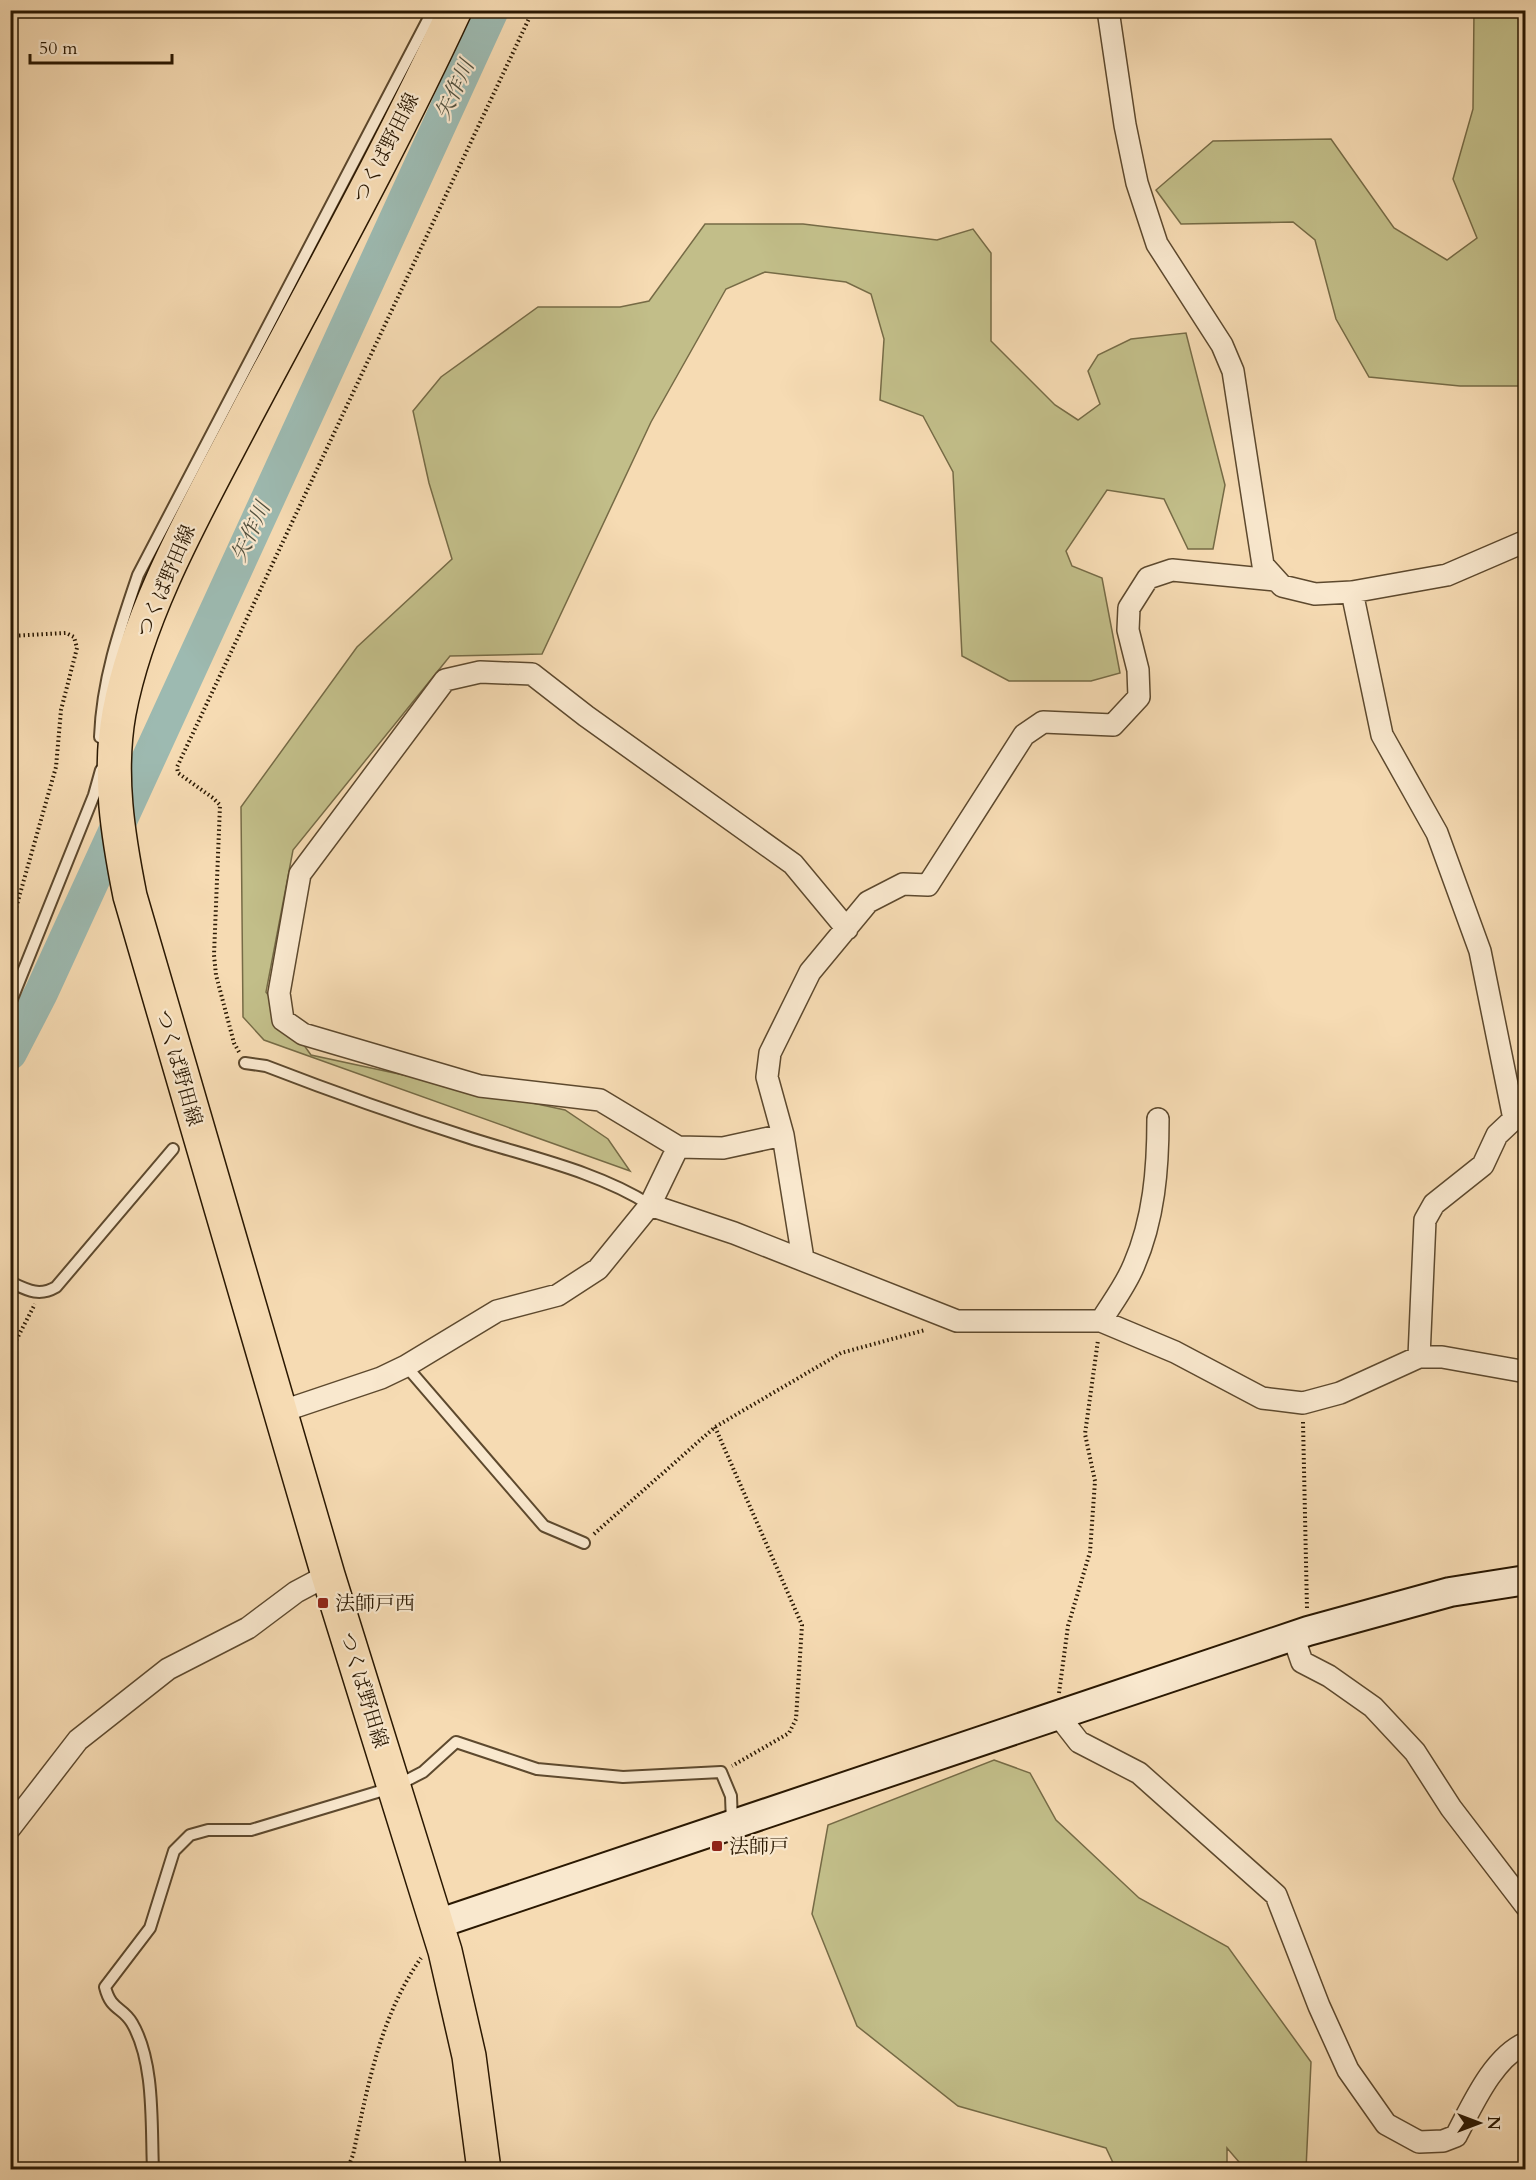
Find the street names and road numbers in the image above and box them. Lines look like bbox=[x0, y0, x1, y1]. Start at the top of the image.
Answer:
street label: つくば野田線 bbox=[347, 88, 425, 208]
street label: つくば野田線 bbox=[130, 520, 202, 642]
street label: つくば野田線 bbox=[149, 1007, 209, 1129]
street label: つくば野田線 bbox=[334, 1629, 394, 1751]

